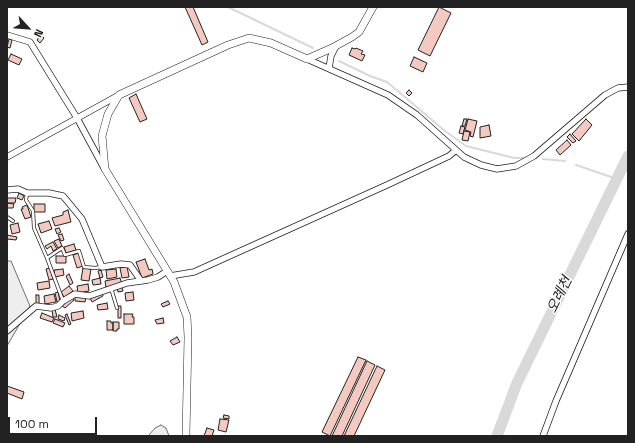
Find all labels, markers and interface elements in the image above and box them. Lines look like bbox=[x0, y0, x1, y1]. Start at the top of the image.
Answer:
north arrow bbox=[8, 8, 48, 48]
text: N bbox=[31, 27, 47, 40]
water label: 오례천 bbox=[544, 274, 576, 316]
scale bar bbox=[10, 409, 99, 435]
text: 100 m bbox=[15, 416, 49, 432]

